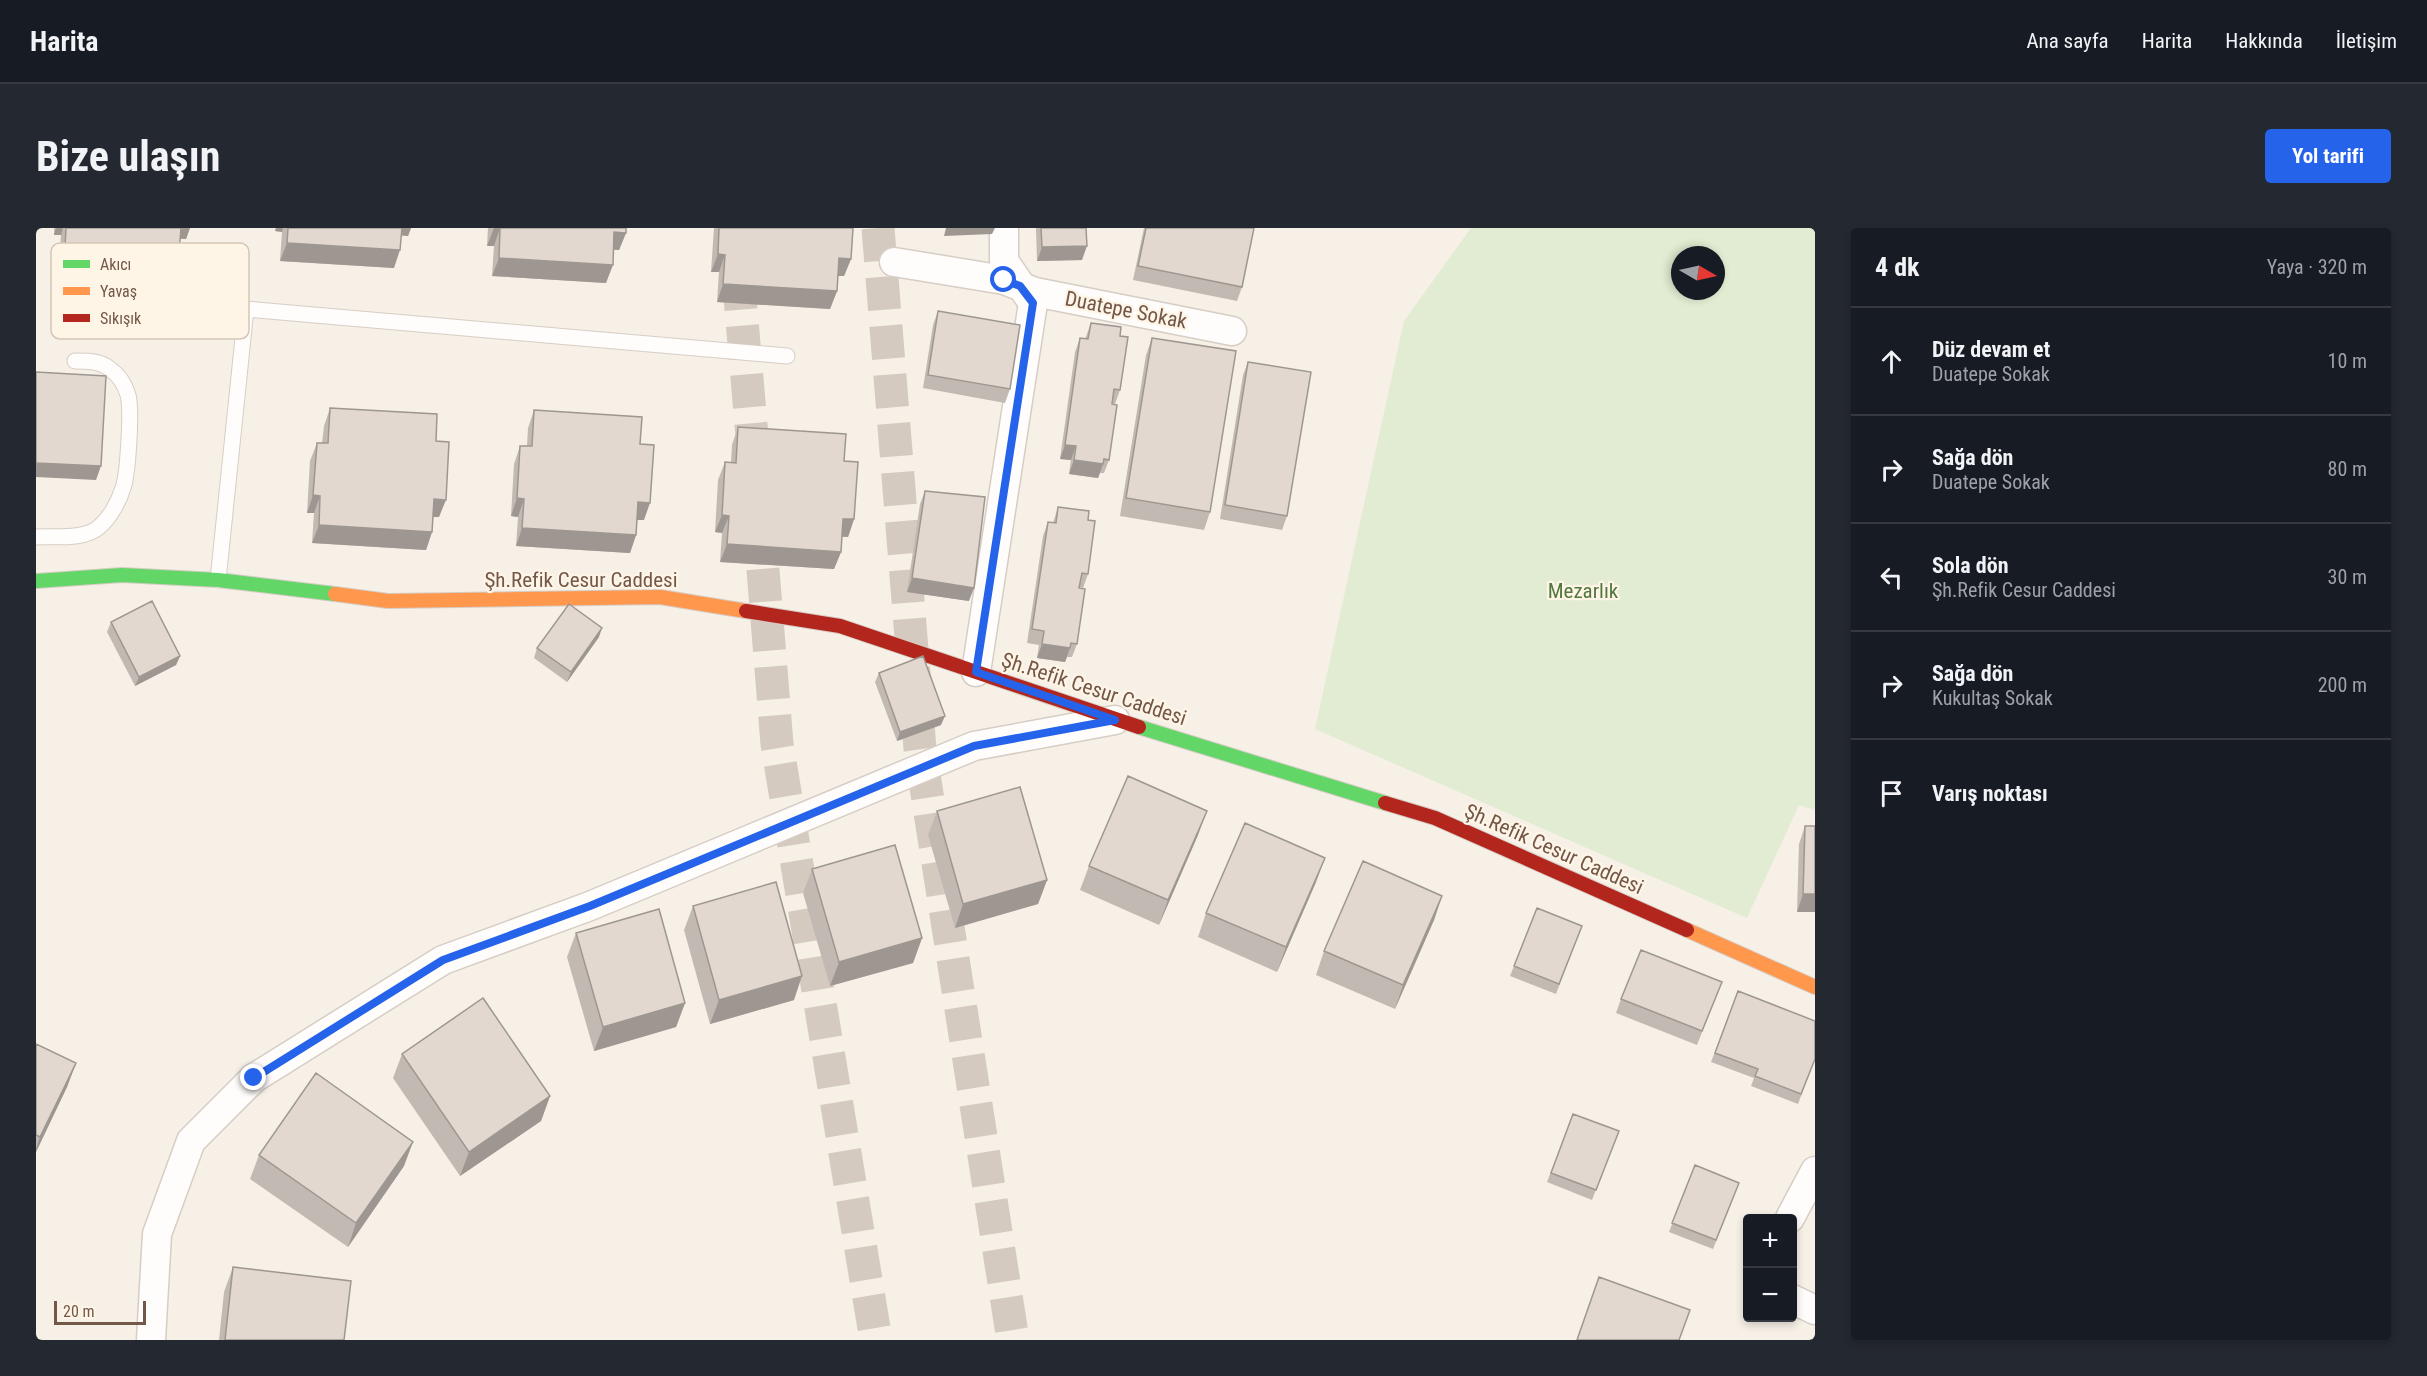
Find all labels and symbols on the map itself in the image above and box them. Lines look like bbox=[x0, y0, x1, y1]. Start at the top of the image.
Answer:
legend bbox=[51, 243, 249, 339]
north arrow bbox=[1671, 246, 1725, 300]
text: Akıcı bbox=[100, 255, 131, 274]
route start bbox=[990, 266, 1016, 292]
text: Yavaş bbox=[100, 282, 137, 301]
street label: Duatepe Sokak bbox=[1063, 286, 1190, 334]
text: Sıkışık bbox=[100, 309, 142, 328]
street label: Şh.Refik Cesur Caddesi bbox=[484, 568, 678, 592]
park label: Mezarlık bbox=[1548, 579, 1619, 603]
street label: Şh.Refik Cesur Caddesi bbox=[998, 648, 1190, 730]
street label: Şh.Refik Cesur Caddesi bbox=[1461, 799, 1647, 899]
route end bbox=[240, 1064, 266, 1090]
scale bar bbox=[54, 1298, 146, 1326]

